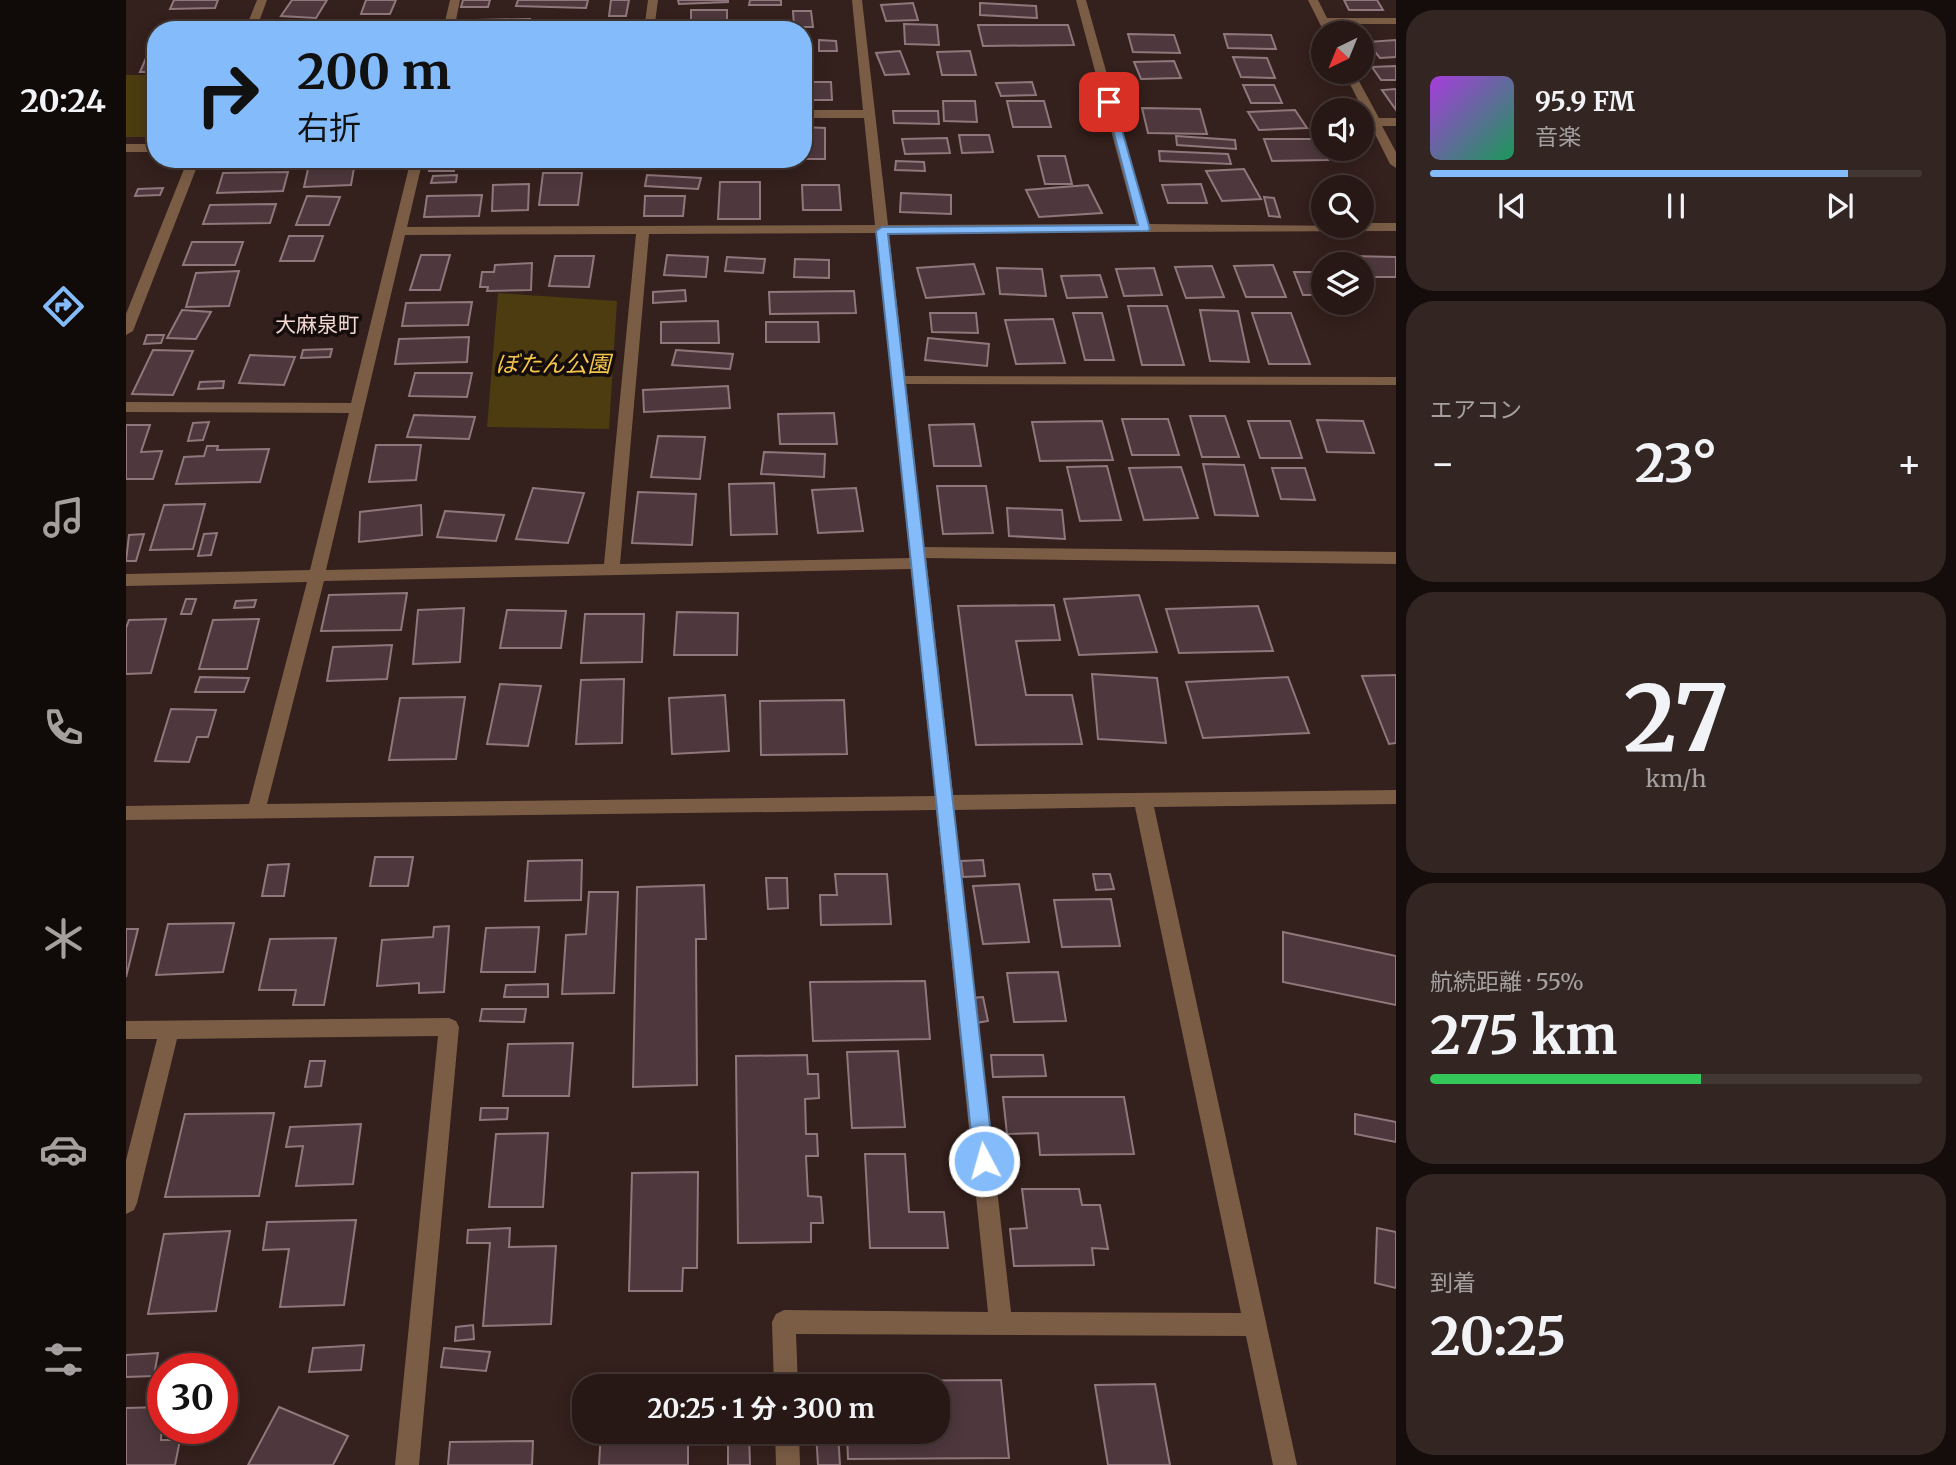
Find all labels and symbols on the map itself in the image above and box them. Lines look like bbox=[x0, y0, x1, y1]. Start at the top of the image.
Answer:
north arrow bbox=[1311, 21, 1374, 84]
pin bbox=[1079, 72, 1139, 132]
district label: 大麻泉町 bbox=[275, 311, 359, 338]
park label: ぼたん公園 bbox=[496, 349, 614, 378]
position arrow bbox=[947, 1124, 1021, 1198]
speed limit sign: 30 bbox=[147, 1353, 238, 1444]

